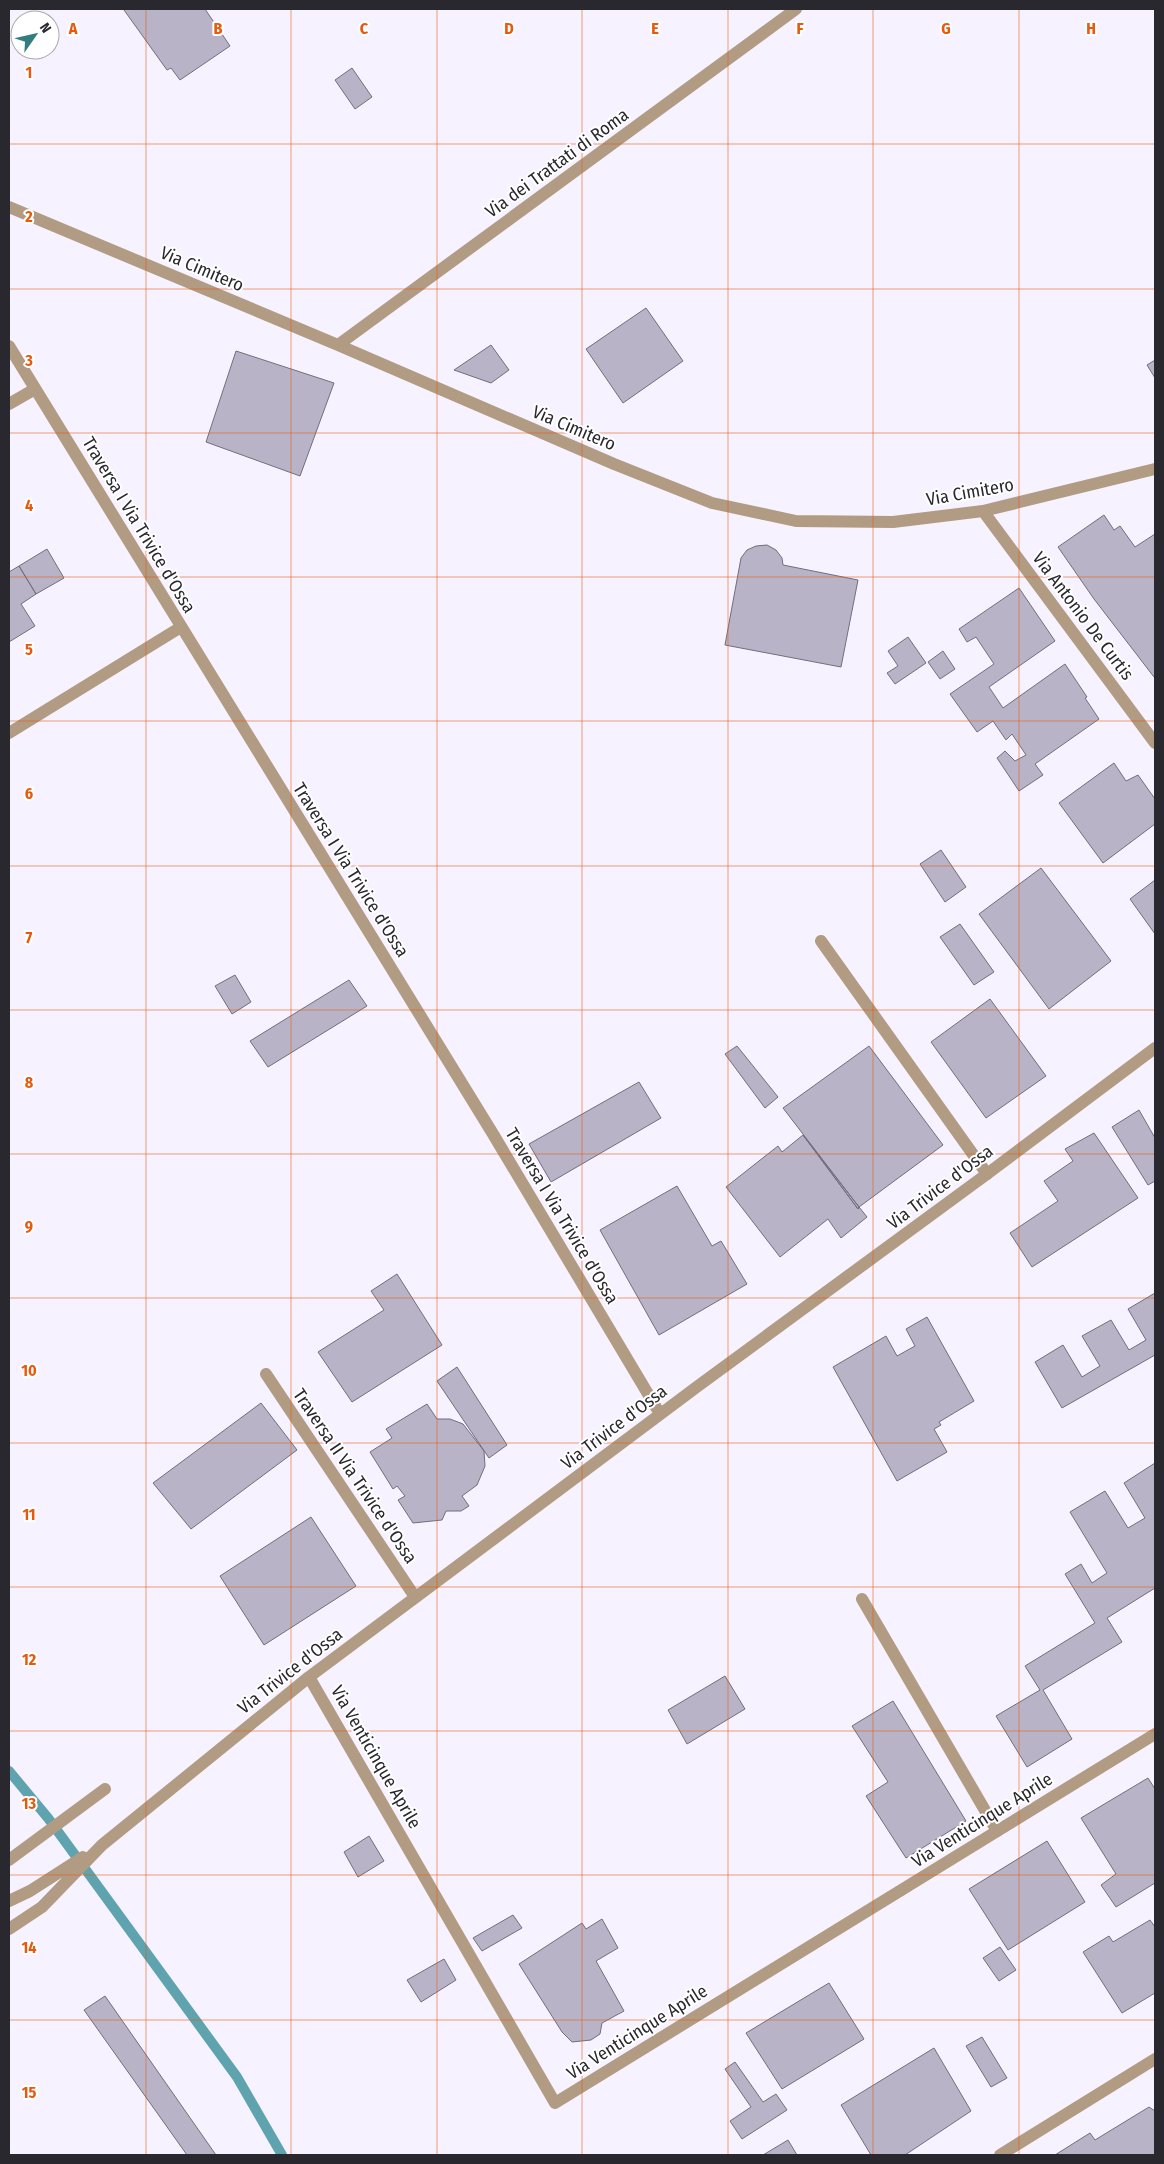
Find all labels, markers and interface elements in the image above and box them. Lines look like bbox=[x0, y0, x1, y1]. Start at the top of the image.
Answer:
north arrow bbox=[10, 10, 60, 60]
text: A bbox=[68, 19, 78, 38]
text: B bbox=[214, 19, 223, 38]
text: C bbox=[360, 19, 369, 38]
text: D bbox=[504, 19, 514, 38]
text: E bbox=[651, 19, 659, 38]
text: F bbox=[796, 19, 804, 38]
text: G bbox=[941, 19, 951, 38]
text: H bbox=[1086, 19, 1096, 38]
text: N bbox=[36, 20, 55, 36]
text: 1 bbox=[26, 63, 32, 82]
street label: Via dei Trattati di Roma bbox=[481, 104, 633, 222]
text: 2 bbox=[24, 207, 33, 226]
street label: Via Cimitero bbox=[157, 242, 247, 296]
text: 3 bbox=[24, 351, 33, 370]
street label: Via Cimitero bbox=[529, 401, 619, 455]
street label: Traversa I Via Trivice d'Ossa bbox=[78, 433, 200, 617]
street label: Via Cimitero bbox=[924, 473, 1016, 511]
text: 4 bbox=[25, 496, 33, 515]
street label: Via Antonio De Curtis bbox=[1028, 548, 1139, 685]
text: 5 bbox=[25, 640, 33, 659]
street label: Traversa I Via Trivice d'Ossa bbox=[288, 779, 414, 961]
text: 6 bbox=[25, 784, 33, 803]
text: 7 bbox=[26, 928, 33, 947]
text: 8 bbox=[25, 1073, 34, 1092]
street label: Traversa I Via Trivice d'Ossa bbox=[501, 1124, 623, 1308]
street label: Via Trivice d'Ossa bbox=[883, 1140, 997, 1234]
text: 9 bbox=[25, 1217, 33, 1236]
text: 10 bbox=[21, 1361, 37, 1380]
street label: Via Trivice d'Ossa bbox=[557, 1380, 671, 1474]
street label: Traversa II Via Trivice d'Ossa bbox=[288, 1384, 422, 1568]
text: 11 bbox=[22, 1505, 36, 1524]
street label: Via Trivice d'Ossa bbox=[233, 1623, 347, 1719]
text: 12 bbox=[22, 1650, 37, 1669]
street label: Via Venticinque Aprile bbox=[326, 1682, 426, 1833]
street label: Via Venticinque Aprile bbox=[908, 1768, 1056, 1872]
text: 13 bbox=[22, 1794, 37, 1813]
text: 14 bbox=[22, 1938, 37, 1957]
street label: Via Venticinque Aprile bbox=[563, 1980, 711, 2084]
text: 15 bbox=[22, 2083, 36, 2102]

